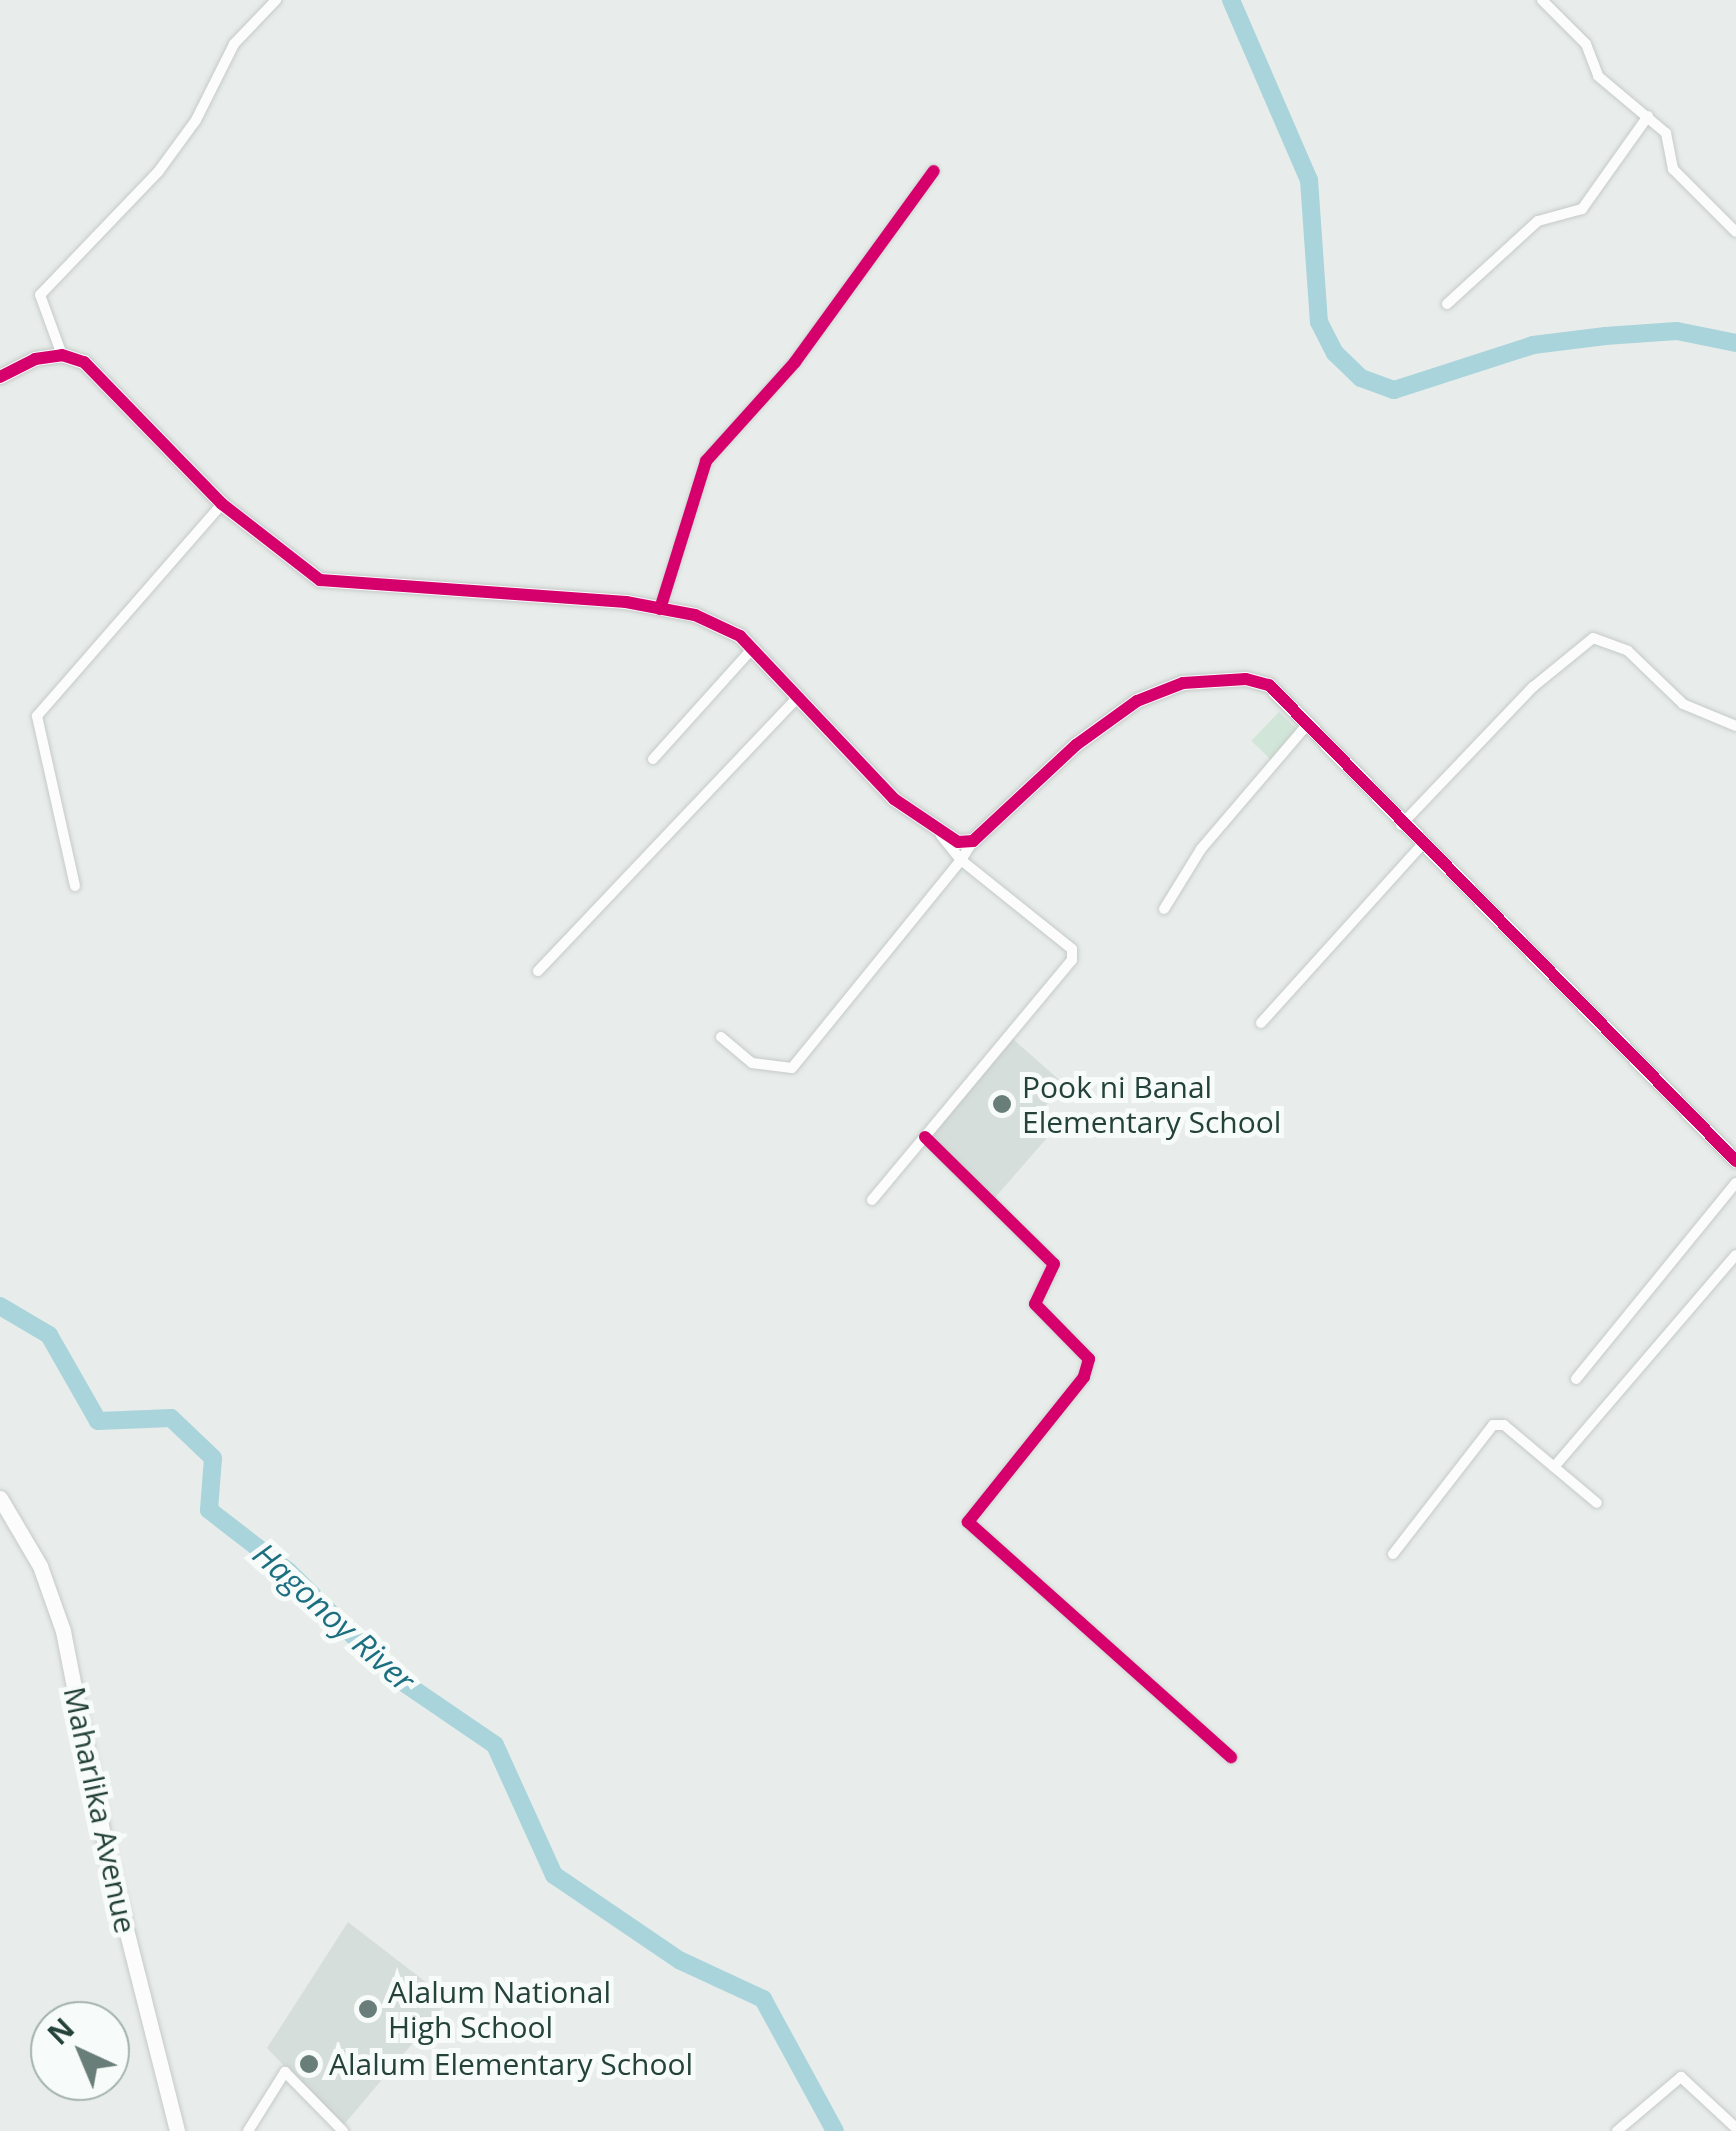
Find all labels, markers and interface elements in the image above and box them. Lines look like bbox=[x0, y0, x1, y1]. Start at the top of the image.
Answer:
place label: Pook ni Banal Elementary School bbox=[1022, 1069, 1281, 1140]
marker: Pook ni Banal Elementary School bbox=[991, 1093, 1013, 1115]
water label: Hagonoy River bbox=[245, 1535, 423, 1699]
street label: Maharlika Avenue bbox=[56, 1684, 144, 1936]
place label: Alalum National High School bbox=[388, 1974, 611, 2044]
marker: Alalum National High School bbox=[357, 1998, 379, 2020]
north arrow bbox=[30, 2001, 130, 2101]
text: N bbox=[39, 2009, 82, 2052]
place label: Alalum Elementary School bbox=[329, 2046, 693, 2082]
marker: Alalum Elementary School bbox=[298, 2053, 320, 2075]

